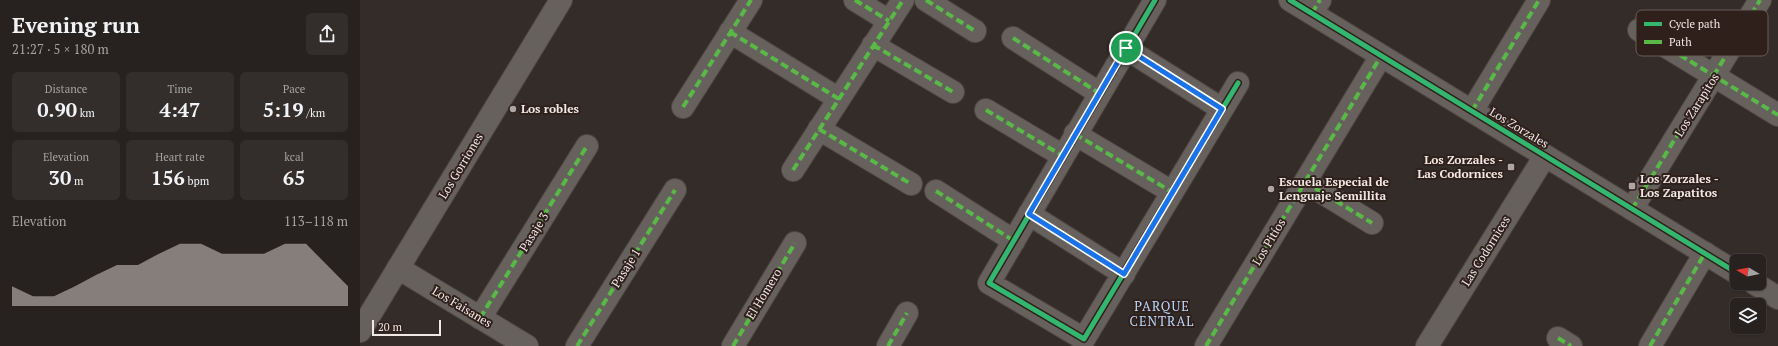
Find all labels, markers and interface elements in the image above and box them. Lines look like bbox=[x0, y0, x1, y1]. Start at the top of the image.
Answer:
text: Evening run bbox=[12, 10, 140, 39]
legend bbox=[1636, 10, 1768, 56]
button: share bbox=[306, 13, 348, 55]
text: Cycle path bbox=[1669, 17, 1721, 31]
pin bbox=[1109, 31, 1143, 65]
text: Path bbox=[1669, 35, 1692, 49]
icon: arrive bbox=[1115, 37, 1137, 59]
text: 21:27 · 5 × 180 m bbox=[12, 40, 109, 58]
street label: Los Zarapitos bbox=[1671, 70, 1722, 139]
text: Distance bbox=[45, 82, 87, 96]
text: Time bbox=[167, 82, 193, 96]
text: Pace bbox=[283, 82, 305, 96]
text: 0.90 bbox=[37, 96, 77, 123]
text: 4:47 bbox=[160, 96, 200, 123]
text: 5:19 bbox=[263, 96, 304, 123]
place label: Los robles bbox=[521, 101, 580, 116]
marker: Los robles bbox=[508, 104, 518, 114]
street label: Los Zorzales bbox=[1487, 104, 1552, 151]
text: km bbox=[77, 106, 95, 120]
text: /km bbox=[304, 106, 325, 120]
street label: Los Gorriones bbox=[435, 130, 486, 201]
text: Elevation bbox=[43, 150, 89, 164]
text: Heart rate bbox=[155, 150, 205, 164]
text: kcal bbox=[284, 150, 304, 164]
place label: Los Zorzales - Las Codornices bbox=[1417, 152, 1504, 181]
marker: Los Zorzales - Las Codornices bbox=[1506, 162, 1516, 172]
text: 30 bbox=[49, 164, 71, 191]
text: 156 bbox=[151, 164, 185, 191]
text: 65 bbox=[283, 164, 305, 191]
place label: Los Zorzales - Los Zapatitos bbox=[1640, 171, 1719, 200]
text: m bbox=[71, 174, 83, 188]
text: bpm bbox=[185, 174, 209, 188]
place label: Escuela Especial de Lenguaje Semillita bbox=[1279, 174, 1390, 203]
marker: Los Zorzales - Los Zapatitos bbox=[1627, 181, 1637, 191]
marker: Escuela Especial de Lenguaje Semillita bbox=[1266, 184, 1276, 194]
street label: Pasaje 3 bbox=[516, 209, 551, 254]
text: Elevation bbox=[12, 212, 67, 230]
text: 113–118 m bbox=[284, 212, 348, 230]
street label: Las Codornices bbox=[1458, 213, 1513, 289]
street label: Los Pitíos bbox=[1249, 216, 1288, 268]
street label: Pasaje 1 bbox=[608, 245, 643, 290]
north arrow bbox=[1730, 254, 1766, 290]
map controls bbox=[1730, 254, 1766, 334]
street label: El Homero bbox=[743, 265, 785, 322]
street label: Los Faisanes bbox=[430, 283, 495, 330]
district label: PARQUE CENTRAL bbox=[1130, 297, 1194, 330]
button: layers bbox=[1730, 298, 1766, 334]
scale bar bbox=[372, 318, 441, 337]
text: 20 m bbox=[378, 320, 402, 334]

